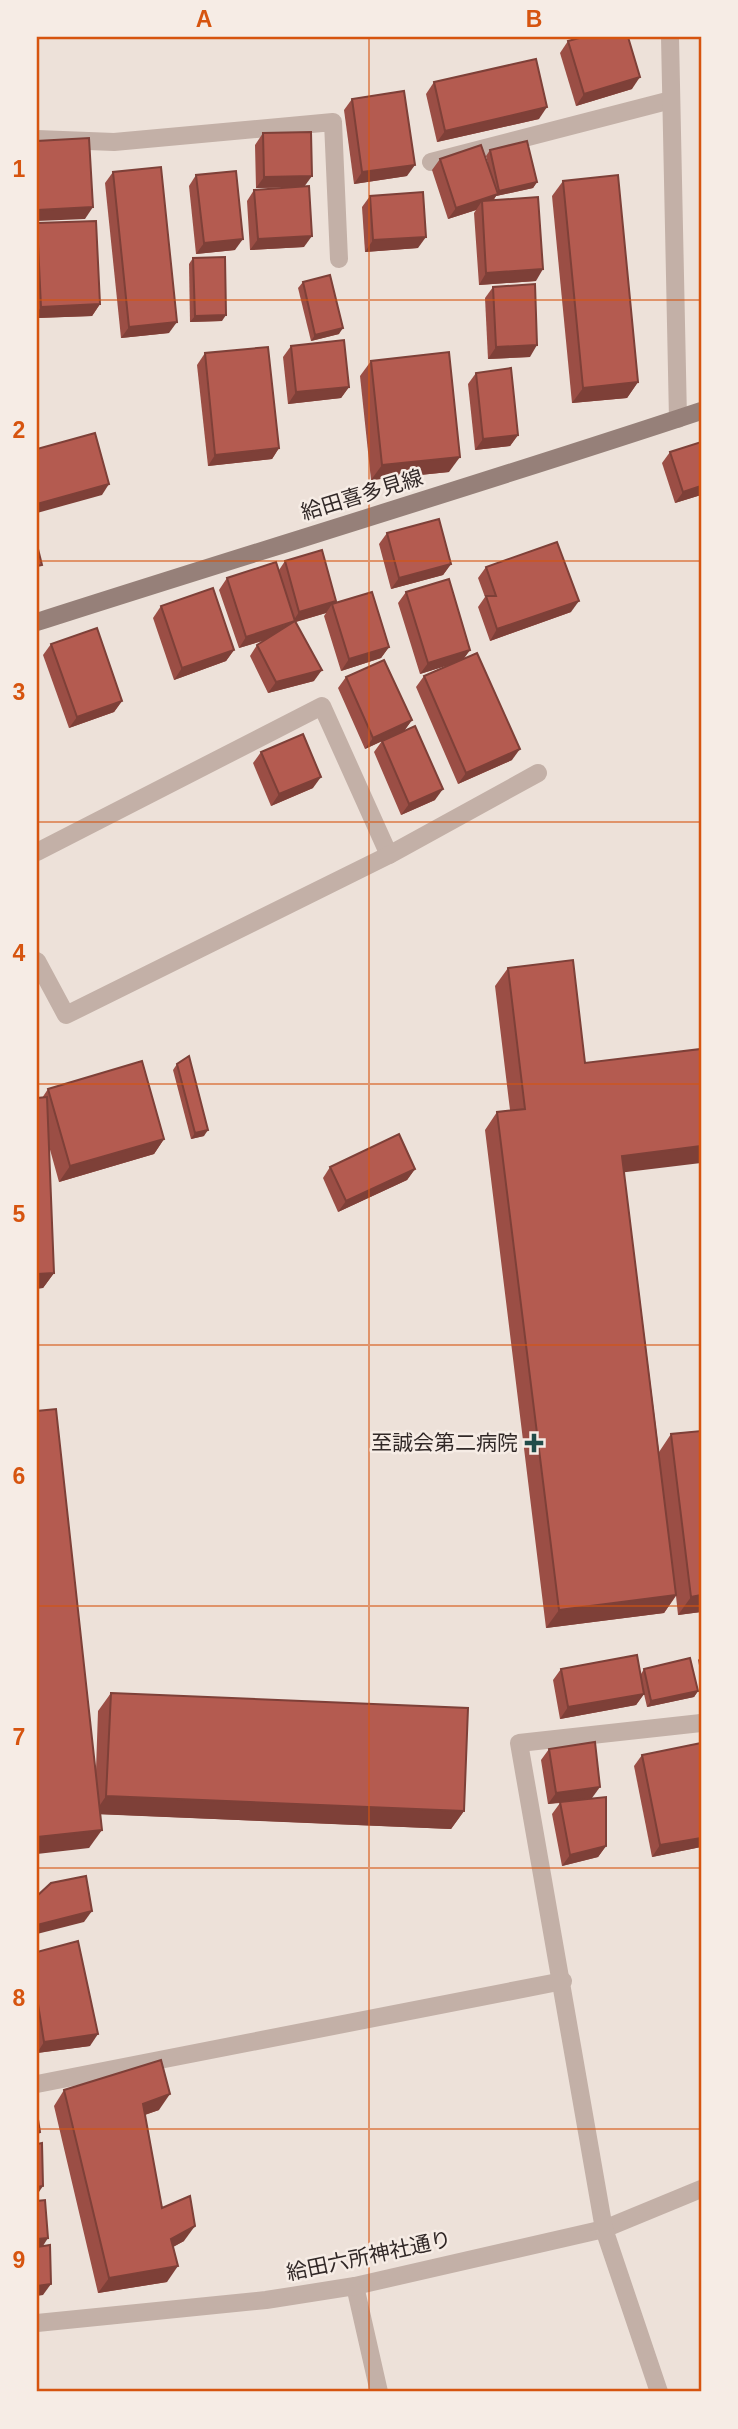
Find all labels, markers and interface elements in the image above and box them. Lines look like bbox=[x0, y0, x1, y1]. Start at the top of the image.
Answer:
text: A bbox=[196, 6, 212, 32]
text: B bbox=[526, 6, 542, 32]
text: 1 bbox=[13, 156, 26, 182]
text: 2 bbox=[13, 417, 25, 443]
street label: 給田喜多見線 bbox=[298, 465, 425, 524]
text: 3 bbox=[13, 679, 25, 705]
text: 4 bbox=[13, 940, 26, 966]
text: 5 bbox=[13, 1201, 26, 1227]
place label: 至誠会第二病院 bbox=[371, 1431, 518, 1454]
marker: 至誠会第二病院 bbox=[524, 1433, 544, 1453]
text: 6 bbox=[13, 1463, 25, 1489]
text: 7 bbox=[13, 1724, 25, 1750]
text: 8 bbox=[13, 1985, 26, 2011]
street label: 給田六所神社通り bbox=[284, 2227, 453, 2284]
text: 9 bbox=[13, 2247, 25, 2273]

